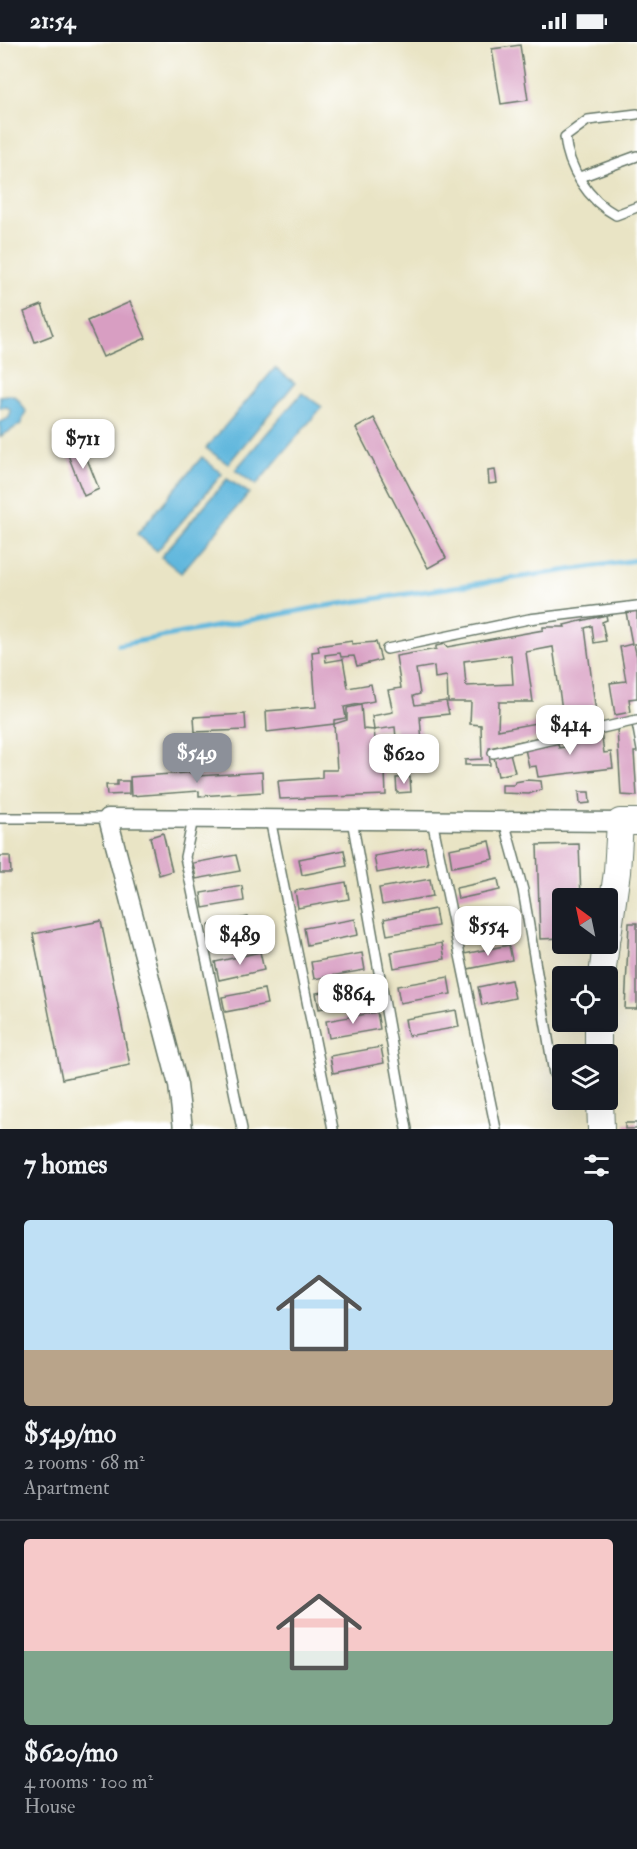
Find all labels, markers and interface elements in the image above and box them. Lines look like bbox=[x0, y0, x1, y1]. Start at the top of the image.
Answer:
text: 21:54 bbox=[30, 7, 75, 35]
pin: $711 bbox=[47, 419, 119, 470]
text: $711 bbox=[66, 426, 100, 451]
pin: $414 bbox=[534, 705, 606, 756]
text: $414 bbox=[550, 712, 590, 737]
pin: $549 bbox=[161, 733, 233, 784]
pin: $620 bbox=[368, 734, 440, 785]
text: $549 bbox=[177, 740, 217, 765]
text: $620 bbox=[383, 741, 425, 766]
north arrow bbox=[552, 888, 618, 954]
map controls bbox=[552, 888, 618, 1110]
pin: $554 bbox=[452, 906, 524, 957]
text: $554 bbox=[468, 913, 508, 938]
pin: $489 bbox=[204, 915, 276, 966]
text: $489 bbox=[219, 922, 261, 947]
button: locate bbox=[552, 966, 618, 1032]
pin: $864 bbox=[317, 974, 389, 1025]
text: $864 bbox=[332, 981, 374, 1006]
button: layers bbox=[552, 1044, 618, 1110]
text: 7 homes bbox=[24, 1149, 107, 1181]
icon: filters bbox=[580, 1149, 613, 1182]
icon: home bbox=[265, 1259, 373, 1367]
text: $549/mo bbox=[24, 1418, 116, 1450]
text: 2 rooms · 68 m² bbox=[24, 1450, 145, 1475]
text: Apartment bbox=[24, 1475, 109, 1500]
icon: home bbox=[265, 1578, 373, 1686]
text: $620/mo bbox=[24, 1737, 118, 1769]
text: 4 rooms · 100 m² bbox=[24, 1769, 153, 1794]
text: House bbox=[24, 1794, 75, 1819]

